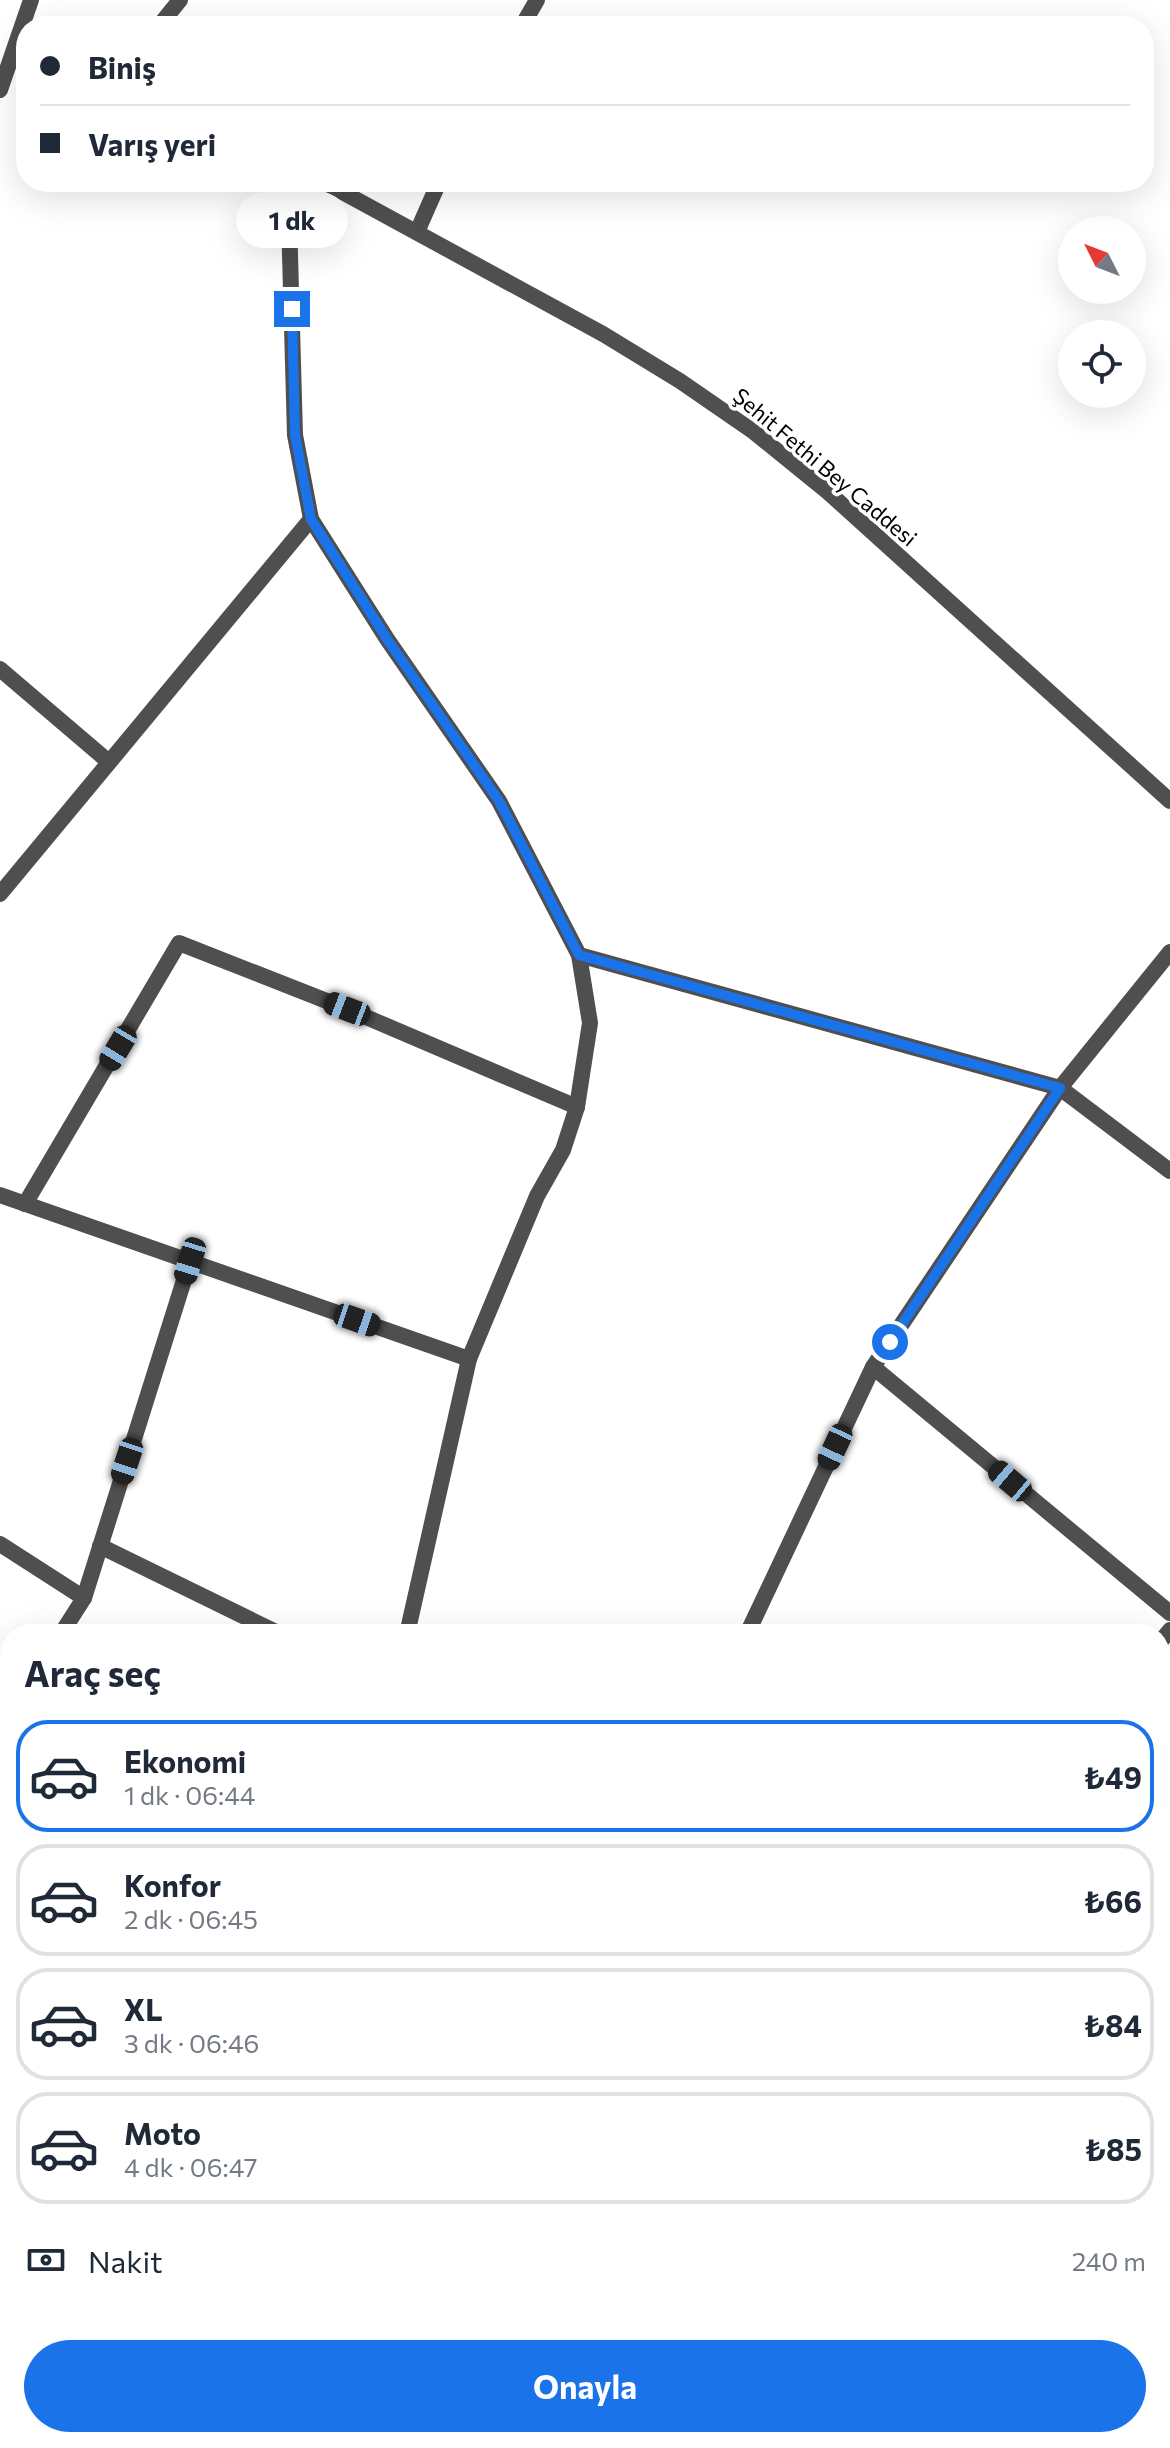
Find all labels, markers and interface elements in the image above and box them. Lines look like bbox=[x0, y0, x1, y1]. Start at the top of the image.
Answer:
text: Biniş bbox=[88, 48, 156, 85]
text: Varış yeri bbox=[88, 125, 216, 162]
callout: 1 dk bbox=[236, 193, 348, 249]
text: 1 dk bbox=[269, 204, 315, 235]
north arrow bbox=[1058, 216, 1146, 304]
map controls bbox=[1058, 216, 1146, 408]
route end bbox=[274, 291, 310, 327]
button: locate bbox=[1058, 320, 1146, 408]
street label: Şehit Fethi Bey Caddesi bbox=[728, 382, 923, 551]
car bbox=[320, 989, 374, 1029]
car bbox=[95, 1021, 141, 1075]
car bbox=[172, 1235, 208, 1287]
car bbox=[330, 1301, 384, 1339]
route start bbox=[872, 1324, 908, 1360]
car bbox=[814, 1420, 856, 1474]
car bbox=[108, 1434, 146, 1488]
car bbox=[984, 1456, 1036, 1506]
text: Araç seç bbox=[24, 1650, 161, 1694]
icon: car bbox=[28, 1740, 100, 1812]
text: Ekonomi bbox=[124, 1742, 246, 1779]
text: ₺49 bbox=[1084, 1758, 1142, 1795]
text: 1 dk · 06:44 bbox=[124, 1779, 255, 1810]
icon: car bbox=[28, 1864, 100, 1936]
text: Konfor bbox=[124, 1866, 221, 1903]
text: ₺66 bbox=[1083, 1882, 1142, 1919]
text: 2 dk · 06:45 bbox=[124, 1903, 258, 1934]
icon: car bbox=[28, 1988, 100, 2060]
text: XL bbox=[124, 1990, 163, 2027]
text: ₺84 bbox=[1083, 2006, 1142, 2043]
text: 3 dk · 06:46 bbox=[124, 2027, 259, 2058]
icon: car bbox=[28, 2112, 100, 2184]
text: Moto bbox=[124, 2114, 201, 2151]
text: ₺85 bbox=[1084, 2130, 1142, 2167]
text: 4 dk · 06:47 bbox=[124, 2151, 257, 2182]
icon: cash bbox=[24, 2238, 68, 2282]
text: Nakit bbox=[88, 2242, 163, 2279]
text: 240 m bbox=[1072, 2245, 1146, 2276]
button: Onayla bbox=[24, 2340, 1146, 2432]

